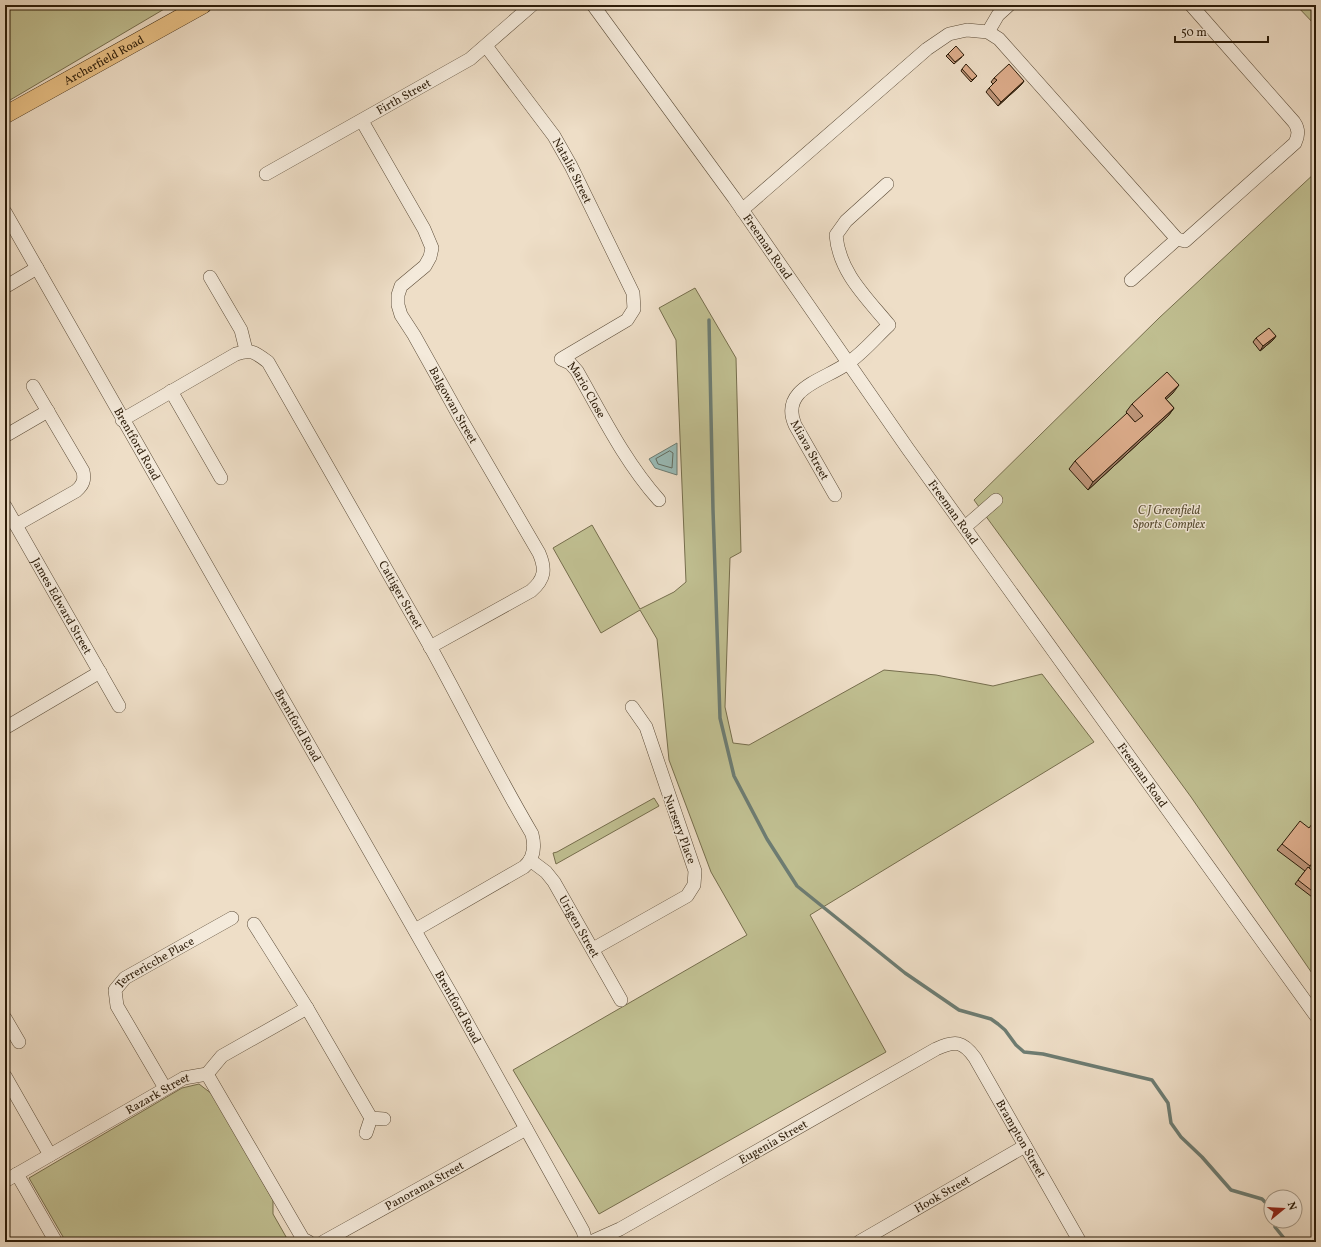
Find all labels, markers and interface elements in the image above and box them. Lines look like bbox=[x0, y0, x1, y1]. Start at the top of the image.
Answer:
scale bar bbox=[1175, 18, 1268, 44]
text: 50 m bbox=[1181, 25, 1207, 41]
street label: Archerfield Road bbox=[61, 32, 148, 90]
street label: Firth Street bbox=[374, 76, 434, 119]
street label: Natalie Street bbox=[548, 135, 595, 206]
street label: Freeman Road bbox=[739, 211, 795, 283]
street label: Mario Close bbox=[563, 359, 609, 422]
street label: Balgowan Street bbox=[424, 364, 481, 447]
street label: Brentford Road bbox=[109, 405, 164, 484]
street label: Miava Street bbox=[786, 417, 832, 483]
street label: Freeman Road bbox=[924, 477, 981, 548]
park label: C J Greenfield Sports Complex bbox=[1133, 503, 1206, 533]
street label: James Edward Street bbox=[27, 555, 95, 658]
street label: Cattiger Street bbox=[374, 558, 426, 632]
street label: Brentford Road bbox=[270, 687, 324, 765]
street label: Freeman Road bbox=[1113, 740, 1171, 811]
street label: Nursery Place bbox=[659, 792, 699, 867]
street label: Urigen Street bbox=[554, 893, 603, 961]
street label: Terrericche Place bbox=[112, 934, 198, 993]
street label: Brentford Road bbox=[430, 968, 484, 1047]
street label: Razark Street bbox=[123, 1070, 191, 1119]
street label: Brampton Street bbox=[992, 1097, 1049, 1181]
street label: Eugenia Street bbox=[736, 1117, 811, 1169]
street label: Panorama Street bbox=[382, 1158, 467, 1215]
street label: Hook Street bbox=[912, 1172, 974, 1217]
north arrow bbox=[1263, 1189, 1303, 1229]
text: N bbox=[1283, 1200, 1299, 1212]

